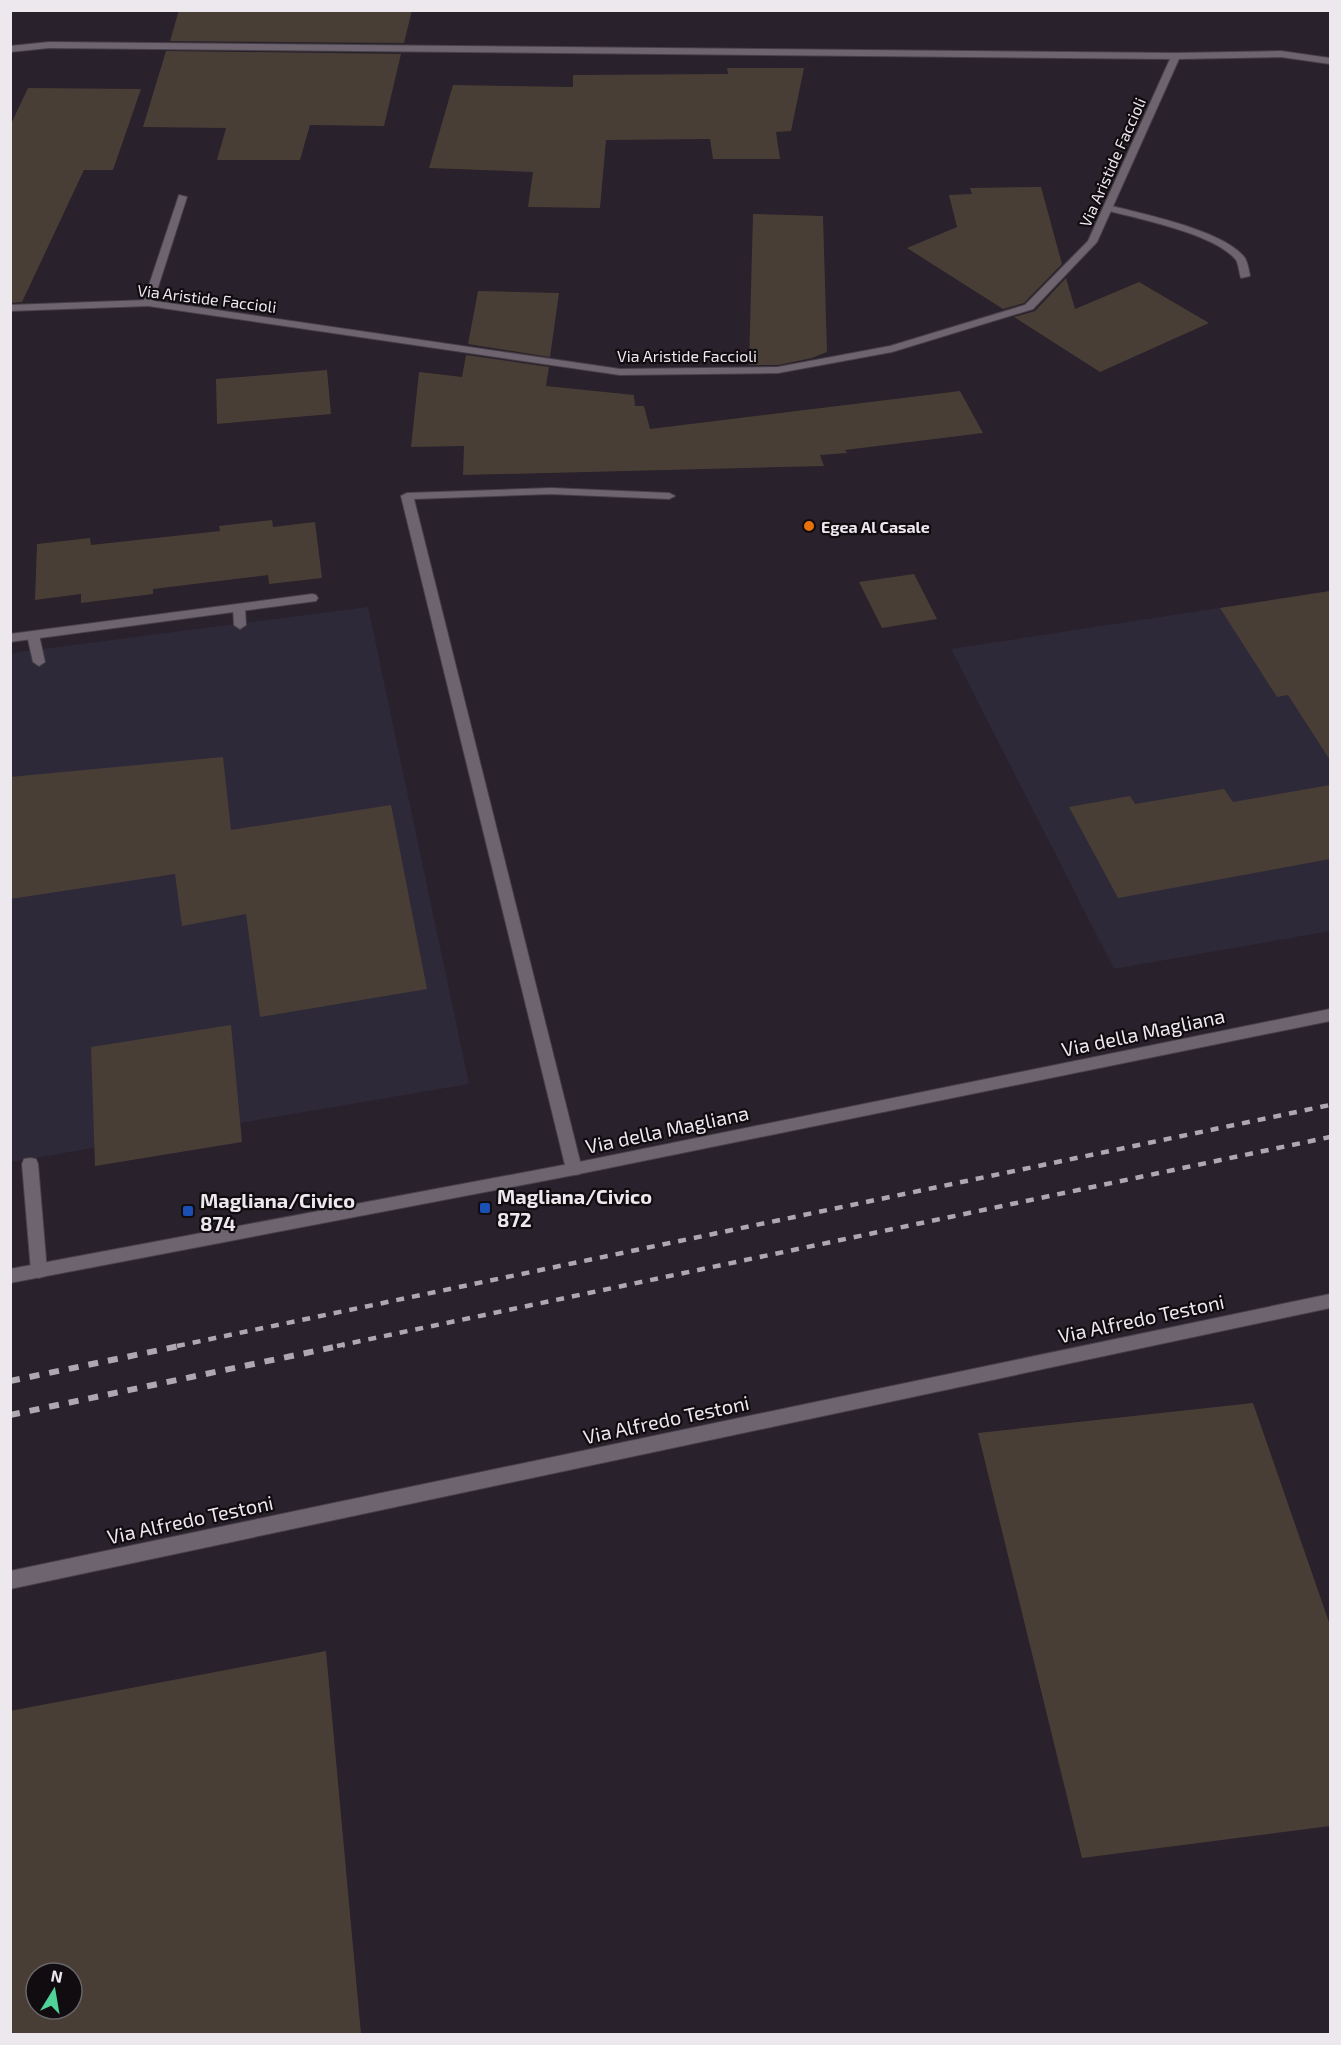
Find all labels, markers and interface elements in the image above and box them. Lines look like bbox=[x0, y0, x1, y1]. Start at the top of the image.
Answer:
street label: Via Aristide Faccioli bbox=[1075, 94, 1149, 230]
street label: Via Aristide Faccioli bbox=[136, 280, 278, 316]
street label: Via Aristide Faccioli bbox=[617, 346, 757, 365]
place label: Egea Al Casale bbox=[821, 517, 930, 536]
marker: Egea Al Casale bbox=[802, 519, 816, 533]
street label: Via della Magliana bbox=[1059, 1003, 1227, 1061]
street label: Via della Magliana bbox=[583, 1100, 751, 1158]
place label: Magliana/Civico 872 bbox=[497, 1184, 652, 1231]
place label: Magliana/Civico 874 bbox=[200, 1188, 355, 1235]
marker: Magliana/Civico 872 bbox=[478, 1201, 492, 1215]
marker: Magliana/Civico 874 bbox=[181, 1204, 195, 1218]
street label: Via Alfredo Testoni bbox=[1056, 1289, 1226, 1347]
street label: Via Alfredo Testoni bbox=[581, 1390, 751, 1448]
street label: Via Alfredo Testoni bbox=[105, 1490, 275, 1548]
north arrow bbox=[24, 1961, 84, 2021]
text: N bbox=[49, 1965, 64, 1986]

